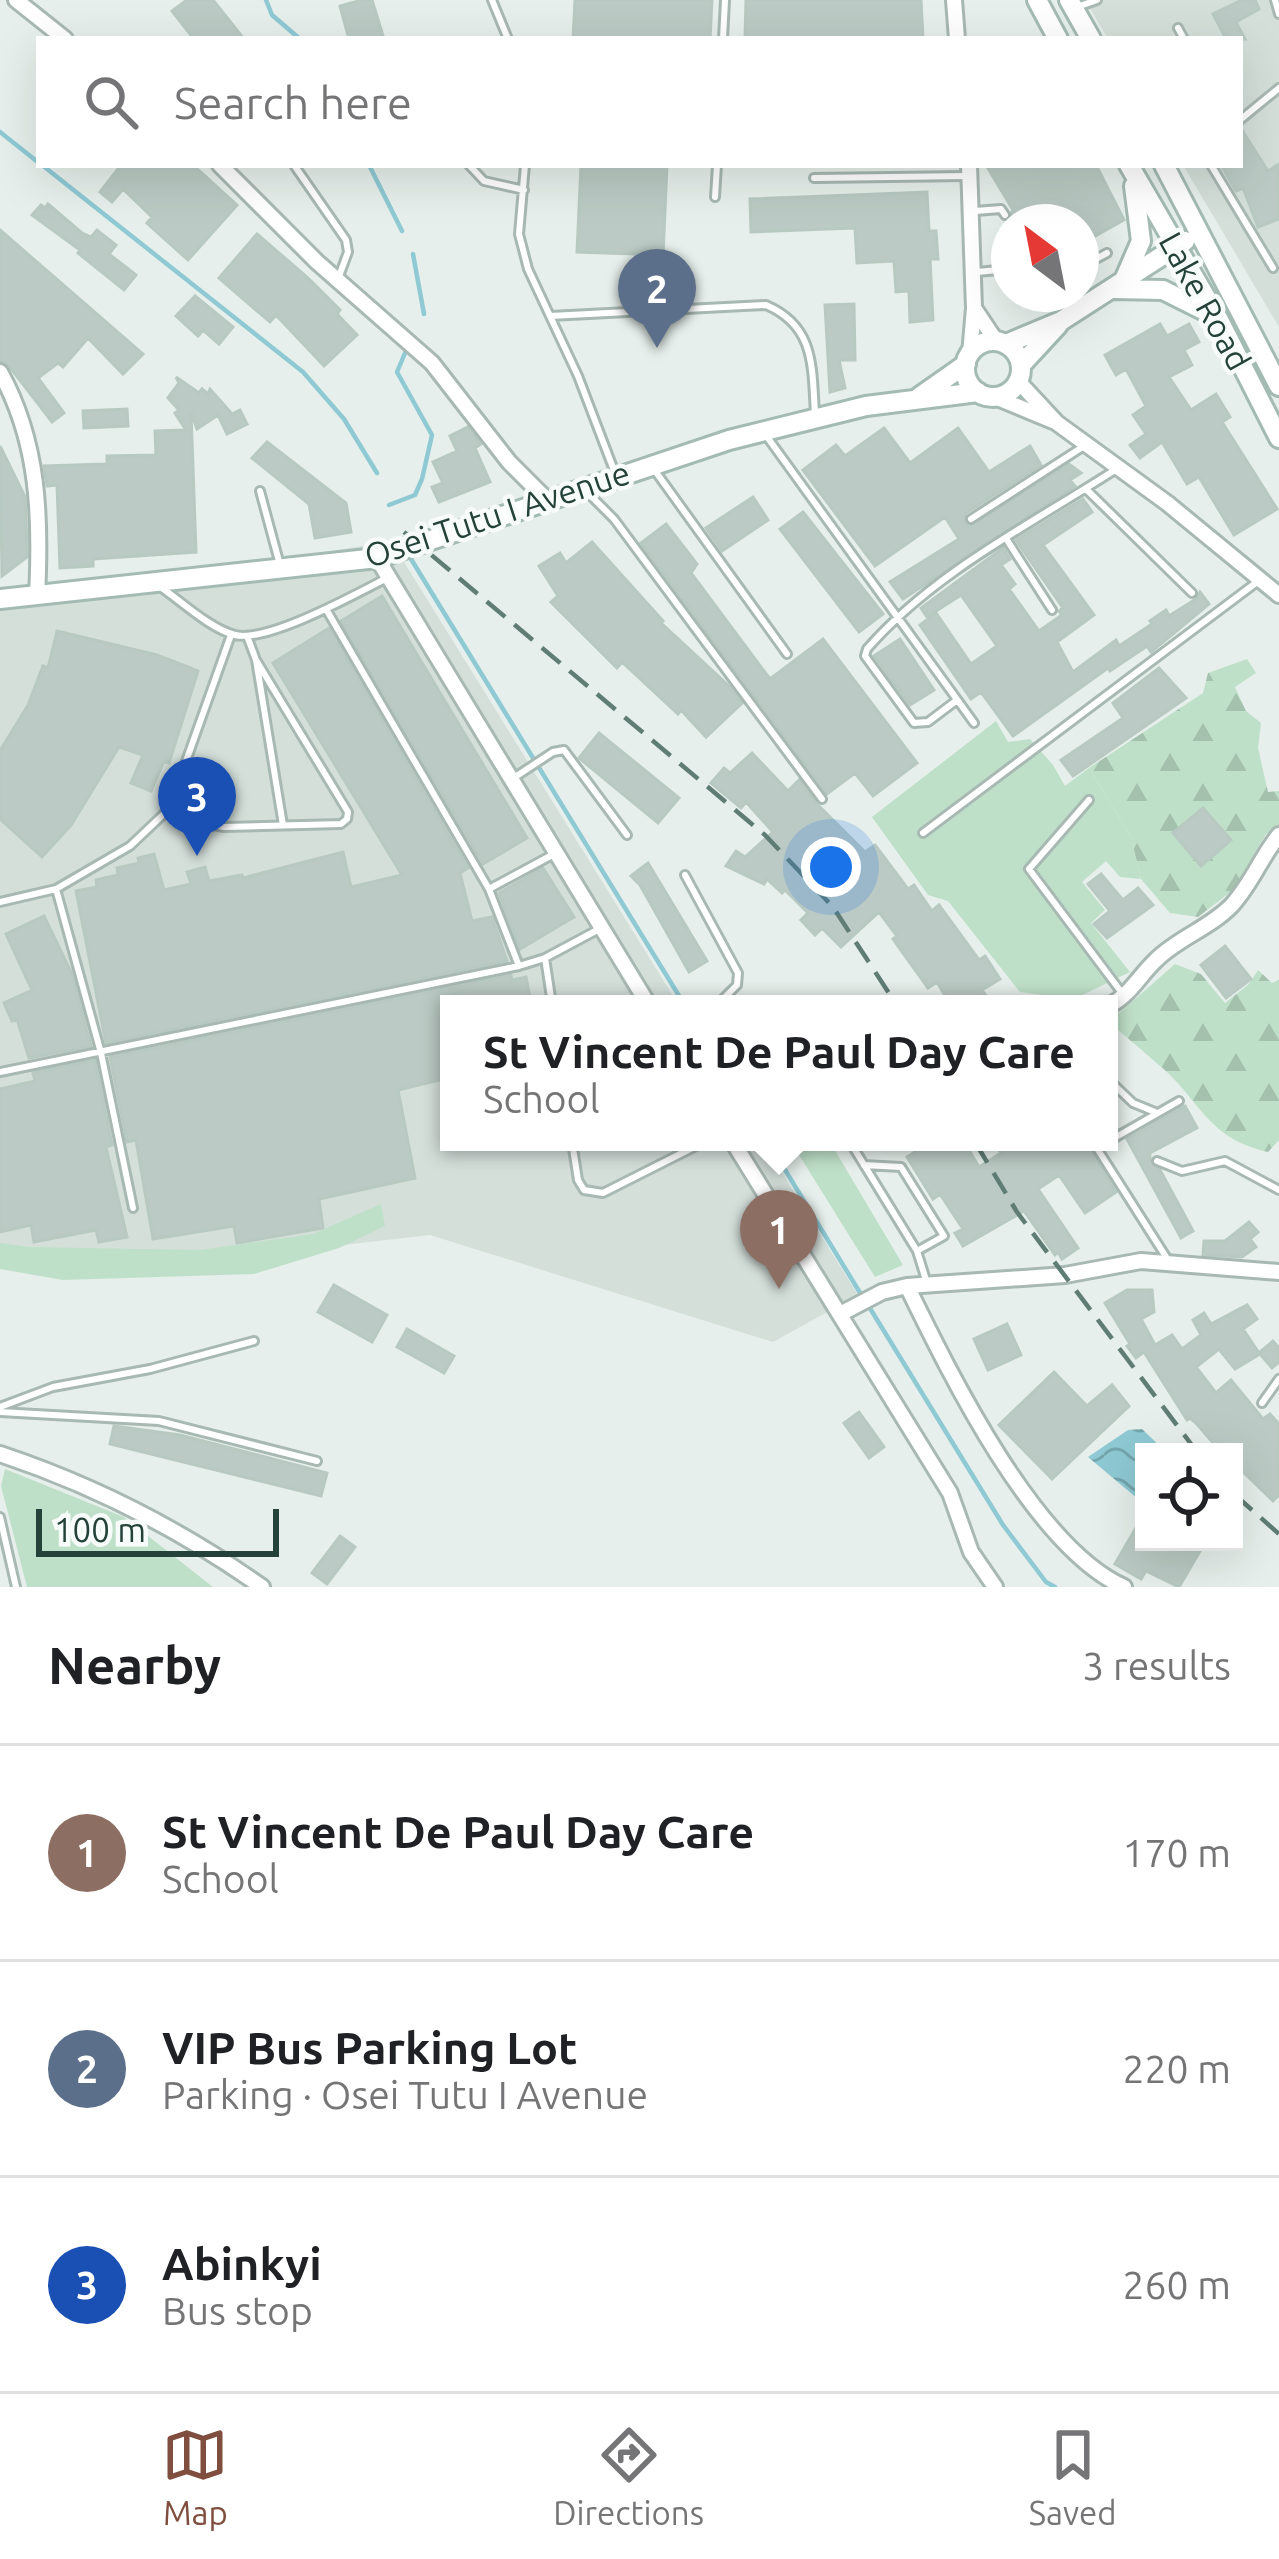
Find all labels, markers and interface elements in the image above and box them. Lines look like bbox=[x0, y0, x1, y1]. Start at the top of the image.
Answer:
search box bbox=[36, 36, 1243, 168]
icon: search bbox=[78, 69, 144, 135]
text: Search here bbox=[174, 77, 412, 128]
north arrow bbox=[991, 204, 1099, 312]
street label: Lake Road bbox=[1152, 225, 1258, 376]
pin: 2 bbox=[618, 249, 696, 348]
street label: Osei Tutu I Avenue bbox=[360, 453, 634, 574]
pin: 3 bbox=[158, 757, 236, 856]
your location bbox=[801, 837, 861, 897]
popup bbox=[440, 995, 1118, 1151]
text: St Vincent De Paul Day Care bbox=[483, 1026, 1075, 1077]
text: School bbox=[483, 1077, 600, 1120]
pin: 1 bbox=[740, 1190, 818, 1289]
map controls bbox=[1135, 1443, 1243, 1551]
button: locate bbox=[1135, 1443, 1243, 1551]
scale bar bbox=[36, 1503, 279, 1556]
text: 100 m bbox=[54, 1511, 146, 1548]
text: Nearby bbox=[48, 1636, 221, 1694]
text: 3 results bbox=[1082, 1644, 1231, 1687]
text: St Vincent De Paul Day Care bbox=[162, 1806, 754, 1857]
text: 1 bbox=[76, 1831, 98, 1874]
text: 170 m bbox=[1122, 1831, 1231, 1874]
text: School bbox=[162, 1857, 279, 1900]
text: VIP Bus Parking Lot bbox=[162, 2022, 577, 2073]
text: 2 bbox=[76, 2047, 98, 2090]
text: 220 m bbox=[1122, 2047, 1231, 2090]
text: Parking · Osei Tutu I Avenue bbox=[162, 2073, 648, 2116]
text: Abinkyi bbox=[162, 2238, 322, 2289]
text: 3 bbox=[76, 2263, 98, 2306]
text: 260 m bbox=[1122, 2263, 1231, 2306]
text: Bus stop bbox=[162, 2289, 313, 2332]
tab: Map bbox=[162, 2422, 228, 2531]
tab: Directions bbox=[553, 2422, 704, 2531]
tab: Saved bbox=[1029, 2422, 1117, 2531]

